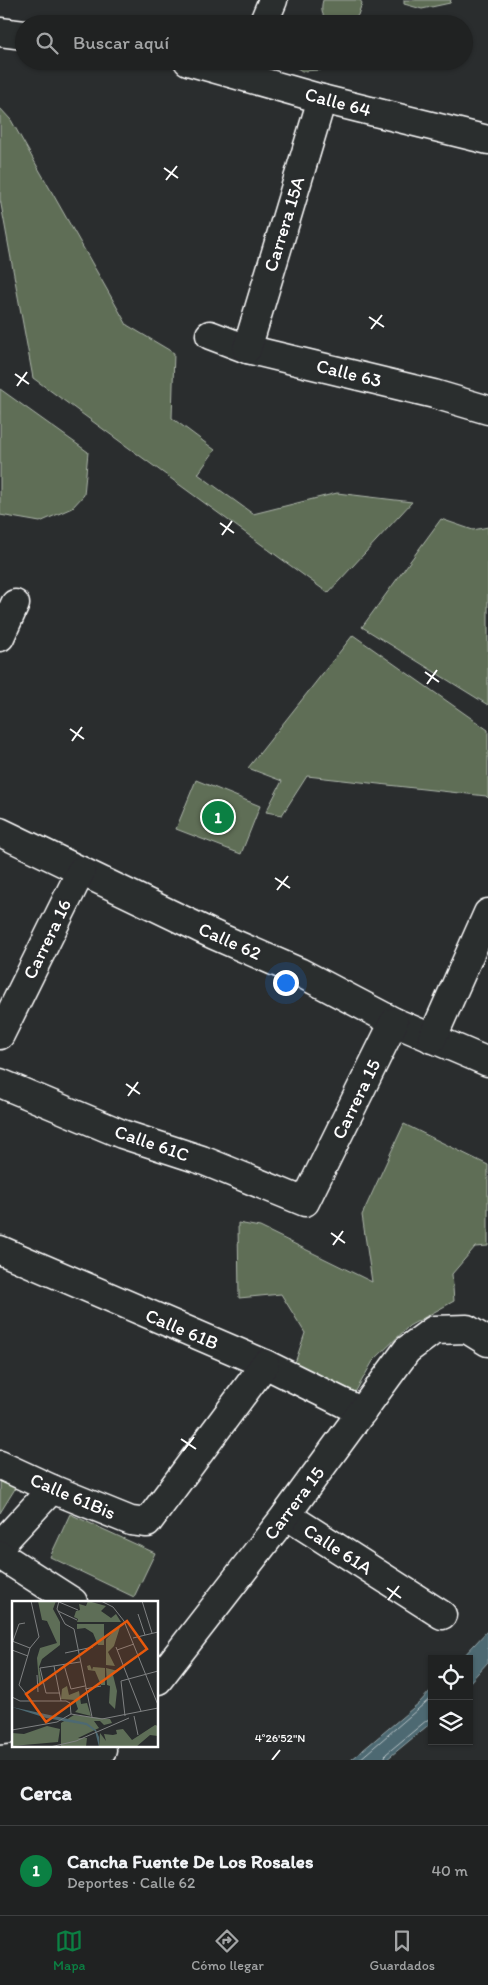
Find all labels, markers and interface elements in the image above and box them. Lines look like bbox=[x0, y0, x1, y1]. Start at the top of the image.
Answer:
search box bbox=[15, 15, 473, 70]
icon: search bbox=[33, 29, 61, 57]
text: Buscar aquí bbox=[73, 31, 169, 54]
street label: Calle 64 bbox=[302, 82, 374, 122]
street label: Carrera 15A bbox=[259, 174, 309, 274]
street label: Calle 63 bbox=[314, 354, 384, 392]
pin: 1 bbox=[202, 798, 234, 836]
street label: Carrera 16 bbox=[18, 895, 76, 983]
street label: Calle 62 bbox=[195, 917, 265, 965]
your location bbox=[273, 970, 299, 996]
street label: Carrera 15 bbox=[327, 1055, 385, 1143]
street label: Calle 61C bbox=[112, 1120, 192, 1166]
street label: Calle 61B bbox=[142, 1303, 222, 1355]
street label: Carrera 15 bbox=[259, 1462, 329, 1544]
street label: Calle 61Bis bbox=[27, 1468, 119, 1524]
street label: Calle 61A bbox=[299, 1518, 377, 1580]
inset map bbox=[12, 1601, 159, 1748]
map controls bbox=[428, 1655, 473, 1745]
button: locate bbox=[428, 1655, 473, 1700]
button: layers bbox=[428, 1700, 473, 1745]
text: 4°26'52"N bbox=[255, 1731, 305, 1745]
text: Cerca bbox=[20, 1780, 72, 1805]
text: Cancha Fuente De Los Rosales bbox=[67, 1850, 313, 1873]
text: 1 bbox=[32, 1861, 40, 1880]
text: 40 m bbox=[431, 1861, 468, 1880]
text: Deportes · Calle 62 bbox=[67, 1873, 196, 1892]
tab: Mapa bbox=[53, 1927, 85, 1974]
tab: Cómo llegar bbox=[191, 1927, 264, 1974]
tab: Guardados bbox=[369, 1927, 435, 1974]

